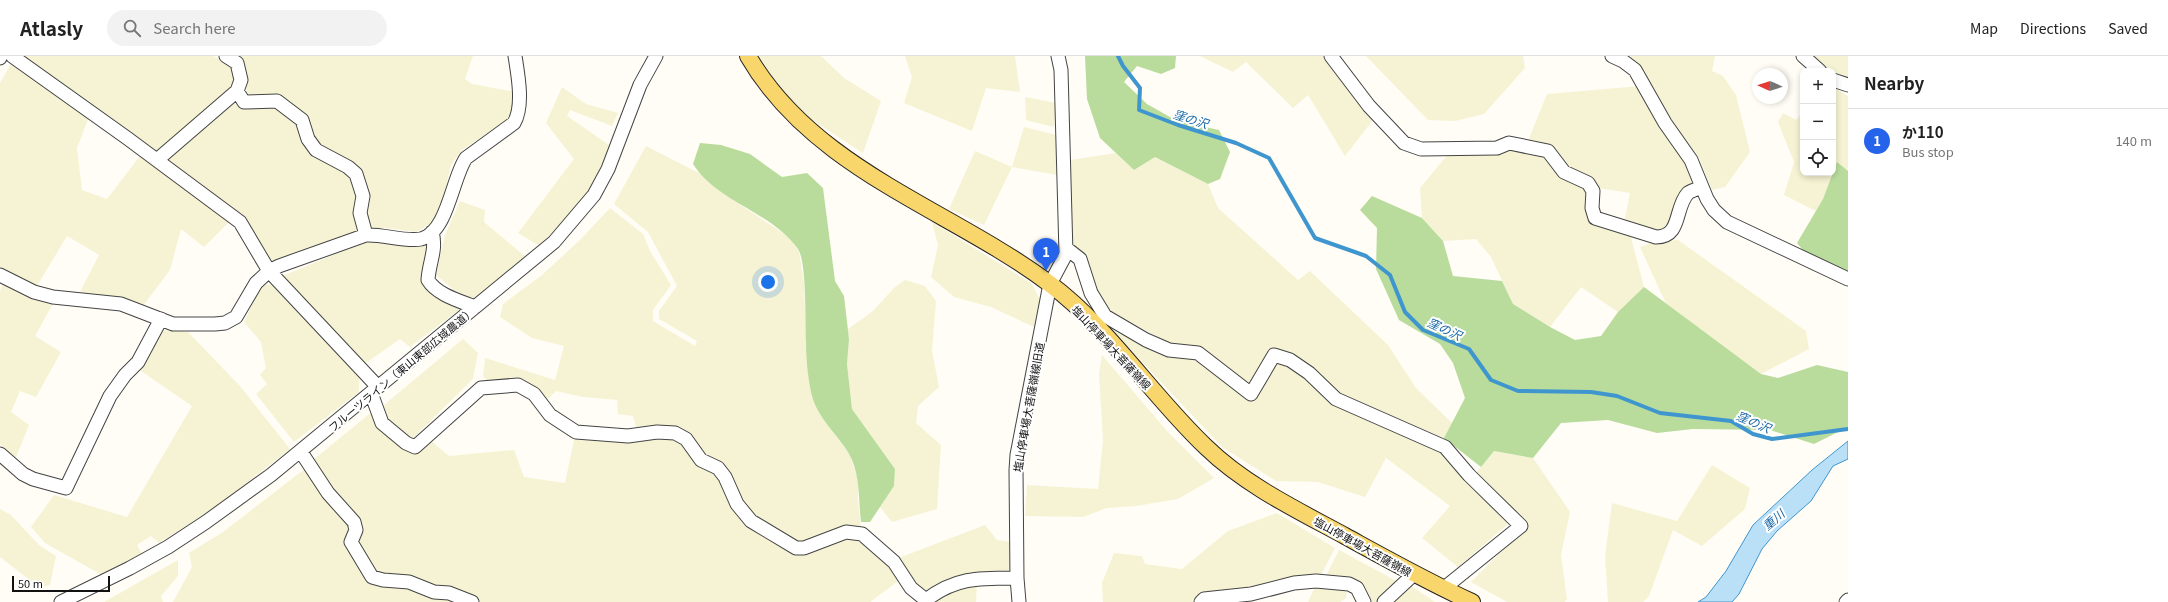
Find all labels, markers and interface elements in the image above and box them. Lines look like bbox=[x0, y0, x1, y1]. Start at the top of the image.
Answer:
search box bbox=[107, 10, 387, 46]
text: Atlasly bbox=[20, 14, 83, 41]
icon: search bbox=[121, 17, 143, 39]
text: Search here bbox=[153, 17, 236, 38]
text: Map bbox=[1970, 18, 1998, 38]
text: Directions bbox=[2020, 18, 2086, 38]
text: Saved bbox=[2108, 18, 2148, 38]
north arrow bbox=[1752, 68, 1788, 104]
map controls bbox=[1800, 68, 1836, 176]
button: + bbox=[1800, 68, 1836, 104]
text: Nearby bbox=[1864, 70, 1924, 95]
water label: 窪の沢 bbox=[1171, 104, 1213, 132]
button: − bbox=[1800, 104, 1836, 140]
text: か110 bbox=[1902, 121, 1944, 142]
text: 1 bbox=[1873, 131, 1881, 150]
text: 140 m bbox=[2115, 131, 2152, 150]
button: locate bbox=[1800, 140, 1836, 176]
text: Bus stop bbox=[1902, 142, 1954, 161]
pin: 1 bbox=[1033, 238, 1059, 271]
your location bbox=[758, 272, 778, 292]
street label: 塩山停車場大菩薩嶺線 bbox=[1069, 301, 1155, 393]
street label: フルーツライン（東山東部広域農道） bbox=[324, 303, 478, 435]
water label: 窪の沢 bbox=[1425, 313, 1467, 344]
street label: 塩山停車場大菩薩嶺線旧道 bbox=[1009, 341, 1047, 473]
water label: 窪の沢 bbox=[1734, 406, 1776, 437]
water label: 重川 bbox=[1758, 503, 1789, 533]
street label: 塩山停車場大菩薩嶺線 bbox=[1311, 512, 1415, 580]
scale bar bbox=[12, 574, 110, 593]
text: 50 m bbox=[18, 575, 43, 591]

